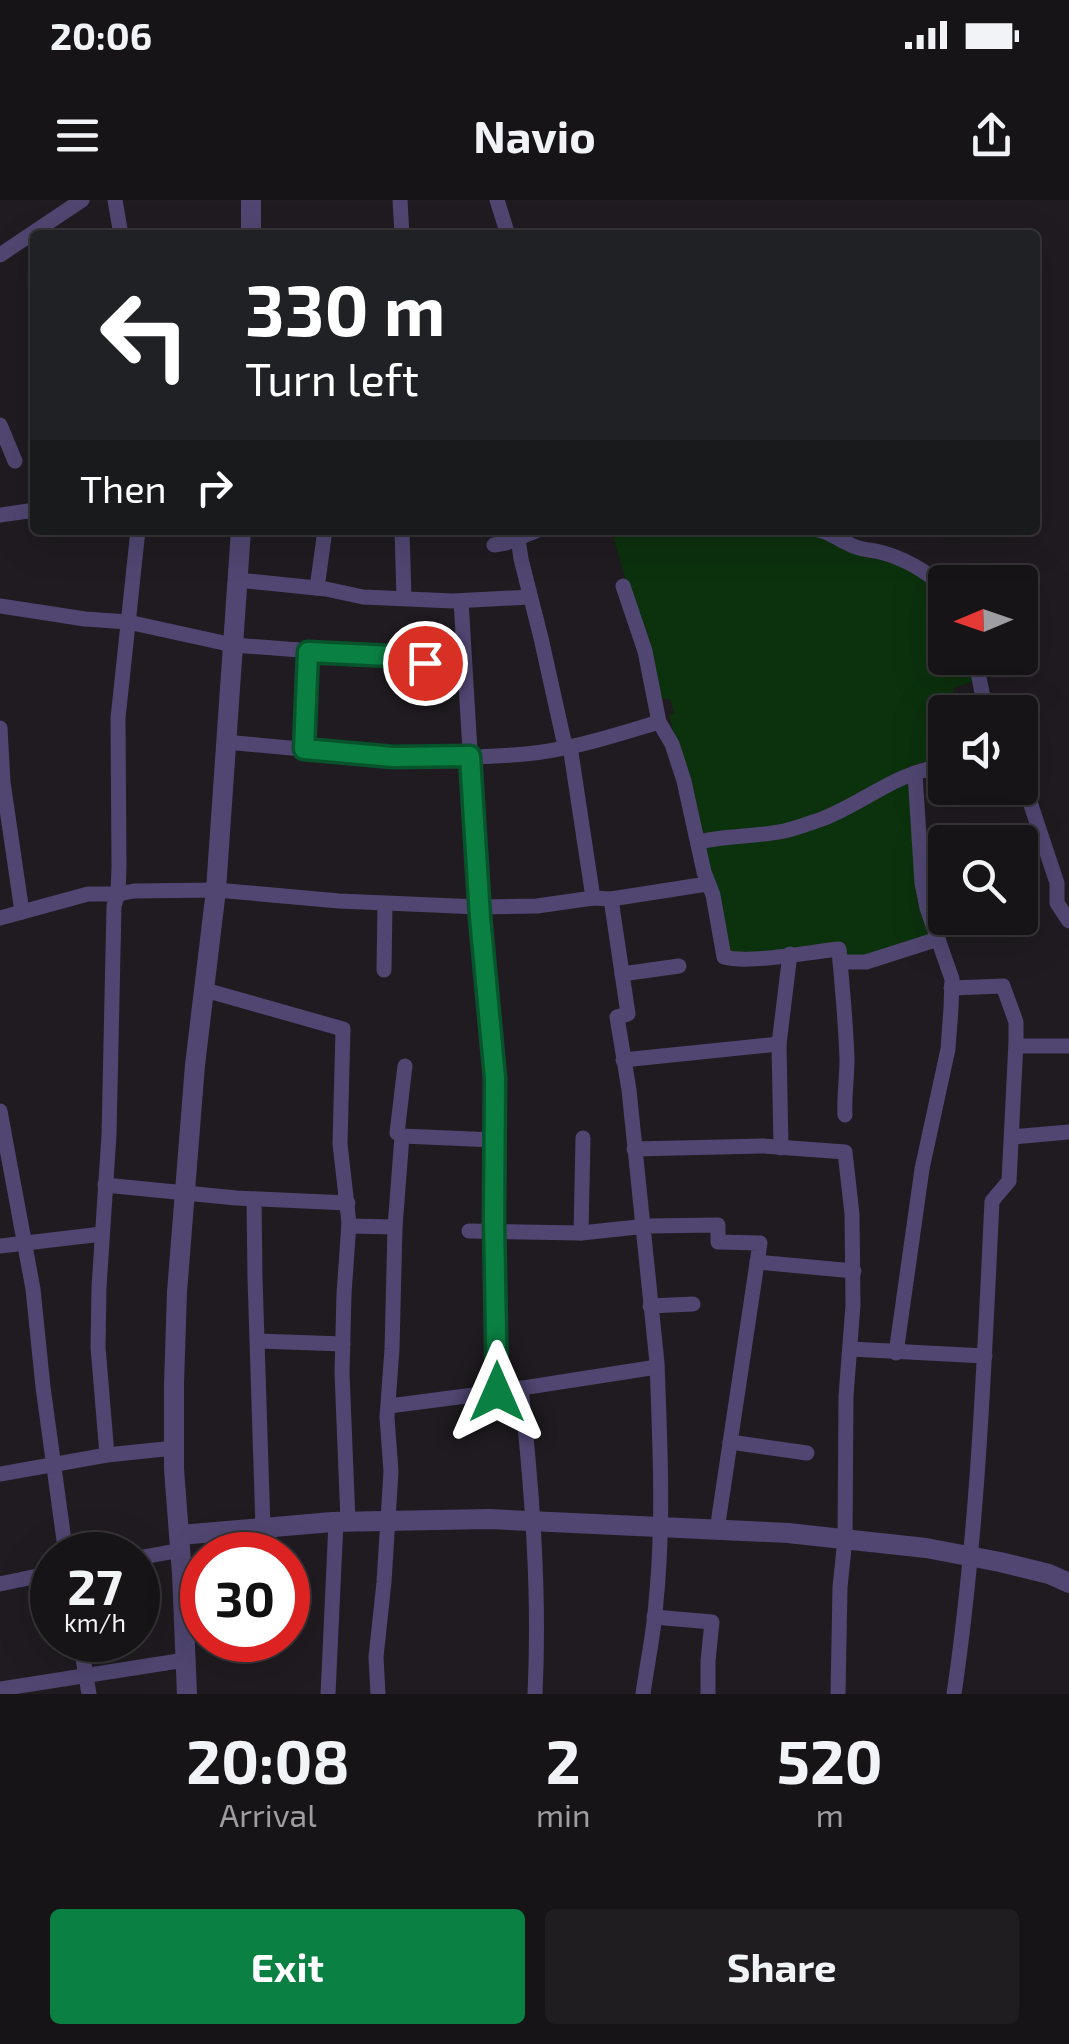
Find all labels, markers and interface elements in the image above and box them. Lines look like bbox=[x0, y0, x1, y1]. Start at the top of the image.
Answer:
text: 20:06 bbox=[50, 12, 152, 58]
icon: menu bbox=[50, 108, 105, 163]
text: Navio bbox=[473, 108, 596, 162]
icon: share bbox=[964, 108, 1019, 163]
text: 330 m bbox=[245, 266, 445, 350]
icon: left bbox=[80, 270, 210, 400]
text: Turn left bbox=[245, 351, 419, 405]
icon: right bbox=[187, 460, 242, 515]
text: Then bbox=[80, 465, 167, 511]
north arrow bbox=[928, 565, 1038, 675]
map controls bbox=[928, 565, 1038, 935]
pin bbox=[383, 621, 468, 706]
icon: arrive bbox=[398, 636, 453, 691]
button: sound bbox=[928, 695, 1038, 805]
button: search bbox=[928, 825, 1038, 935]
position arrow bbox=[445, 1340, 549, 1444]
speed limit sign: 30 bbox=[180, 1532, 310, 1662]
text: 27 bbox=[67, 1555, 123, 1615]
text: km/h bbox=[64, 1607, 126, 1637]
text: 20:08 bbox=[186, 1724, 350, 1796]
text: 2 bbox=[546, 1724, 581, 1796]
text: 520 bbox=[777, 1724, 883, 1796]
text: Arrival bbox=[219, 1795, 317, 1833]
text: min bbox=[536, 1795, 591, 1833]
text: m bbox=[816, 1795, 844, 1833]
button: Exit bbox=[50, 1909, 525, 2024]
button: Share bbox=[545, 1909, 1019, 2024]

